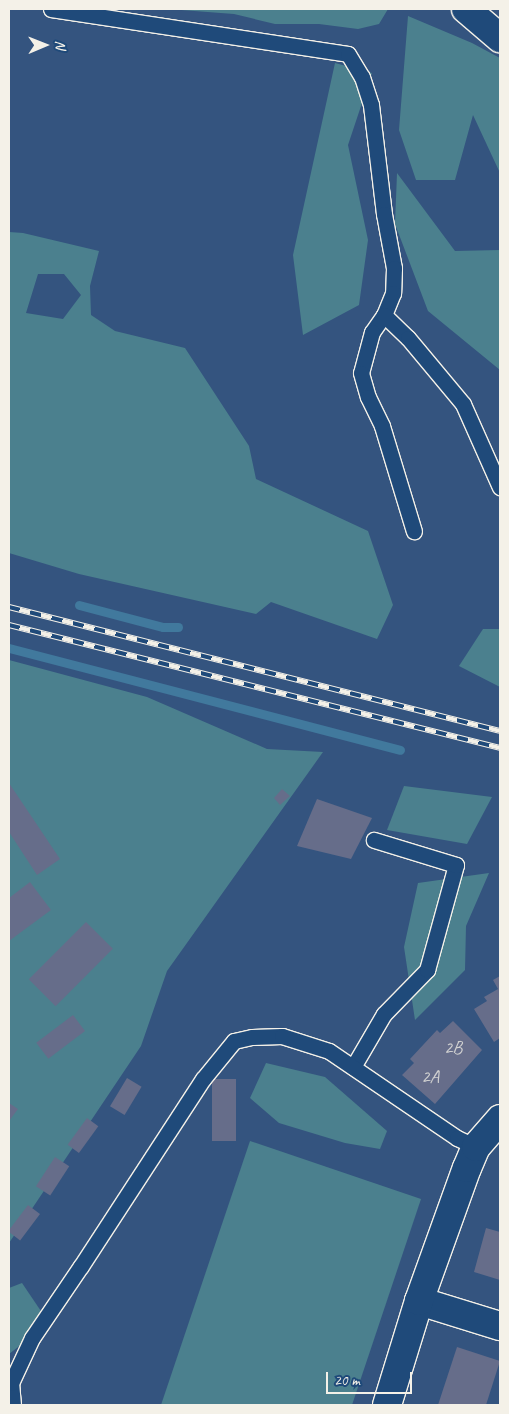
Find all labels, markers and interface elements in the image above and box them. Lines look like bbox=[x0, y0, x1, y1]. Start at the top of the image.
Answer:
north arrow bbox=[20, 20, 70, 70]
text: N bbox=[52, 40, 69, 49]
house number: 2B bbox=[444, 1037, 462, 1059]
house number: 2A bbox=[421, 1066, 439, 1088]
scale bar bbox=[329, 1362, 415, 1394]
text: 20 m bbox=[334, 1371, 360, 1390]

